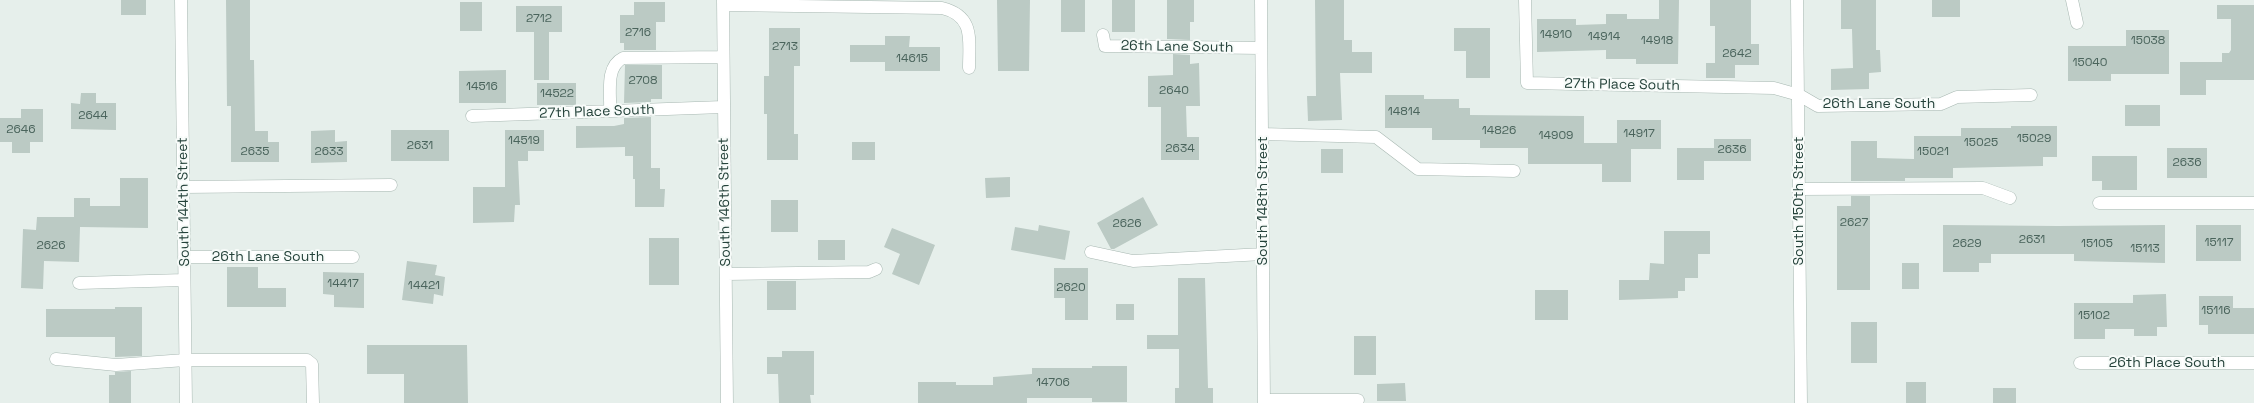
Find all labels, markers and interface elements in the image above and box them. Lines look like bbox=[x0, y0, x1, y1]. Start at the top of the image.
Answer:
house number: 2712 bbox=[526, 12, 552, 26]
house number: 2716 bbox=[625, 26, 651, 40]
house number: 14910 bbox=[1540, 28, 1572, 42]
house number: 14914 bbox=[1588, 30, 1620, 44]
house number: 14918 bbox=[1641, 34, 1673, 48]
house number: 15038 bbox=[2131, 34, 2165, 48]
street label: 26th Lane South bbox=[1121, 38, 1233, 56]
house number: 2713 bbox=[772, 40, 798, 54]
house number: 2642 bbox=[1722, 47, 1752, 61]
house number: 14615 bbox=[896, 52, 928, 66]
house number: 15040 bbox=[2072, 56, 2108, 70]
house number: 2708 bbox=[629, 74, 657, 88]
street label: 27th Place South bbox=[1564, 76, 1680, 94]
house number: 14516 bbox=[466, 80, 498, 94]
house number: 2640 bbox=[1159, 84, 1189, 98]
house number: 14522 bbox=[540, 87, 574, 101]
street label: 26th Lane South bbox=[1823, 96, 1935, 112]
street label: 27th Place South bbox=[539, 102, 655, 122]
house number: 14814 bbox=[1388, 105, 1420, 119]
house number: 2644 bbox=[78, 109, 108, 123]
house number: 2646 bbox=[6, 123, 36, 137]
house number: 14826 bbox=[1482, 124, 1516, 138]
house number: 14917 bbox=[1623, 127, 1655, 141]
house number: 14909 bbox=[1539, 129, 1573, 143]
house number: 15029 bbox=[2017, 132, 2051, 146]
house number: 14519 bbox=[508, 134, 540, 148]
street label: South 148th Street bbox=[1255, 136, 1271, 266]
street label: South 150th Street bbox=[1791, 136, 1807, 266]
house number: 15025 bbox=[1964, 136, 1998, 150]
street label: South 144th Street bbox=[174, 137, 194, 267]
street label: South 146th Street bbox=[715, 137, 735, 267]
house number: 2631 bbox=[407, 139, 433, 153]
house number: 2634 bbox=[1165, 142, 1195, 156]
house number: 2636 bbox=[1717, 143, 1747, 157]
house number: 2635 bbox=[240, 145, 270, 159]
house number: 2633 bbox=[314, 145, 344, 159]
house number: 15021 bbox=[1917, 145, 1949, 159]
house number: 2636 bbox=[2172, 156, 2202, 170]
house number: 2627 bbox=[1840, 216, 1868, 230]
house number: 2626 bbox=[1112, 217, 1142, 231]
house number: 2631 bbox=[2019, 233, 2045, 247]
house number: 15117 bbox=[2205, 236, 2233, 250]
house number: 2629 bbox=[1952, 237, 1982, 251]
house number: 15105 bbox=[2081, 237, 2113, 251]
house number: 2626 bbox=[36, 239, 66, 253]
house number: 15113 bbox=[2130, 242, 2160, 256]
street label: 26th Lane South bbox=[212, 249, 324, 265]
house number: 14417 bbox=[327, 277, 359, 291]
house number: 14421 bbox=[408, 279, 440, 293]
house number: 2620 bbox=[1056, 281, 1086, 295]
house number: 15116 bbox=[2201, 304, 2231, 318]
house number: 15102 bbox=[2078, 309, 2110, 323]
street label: 26th Place South bbox=[2109, 355, 2225, 371]
house number: 14706 bbox=[1036, 376, 1070, 390]

